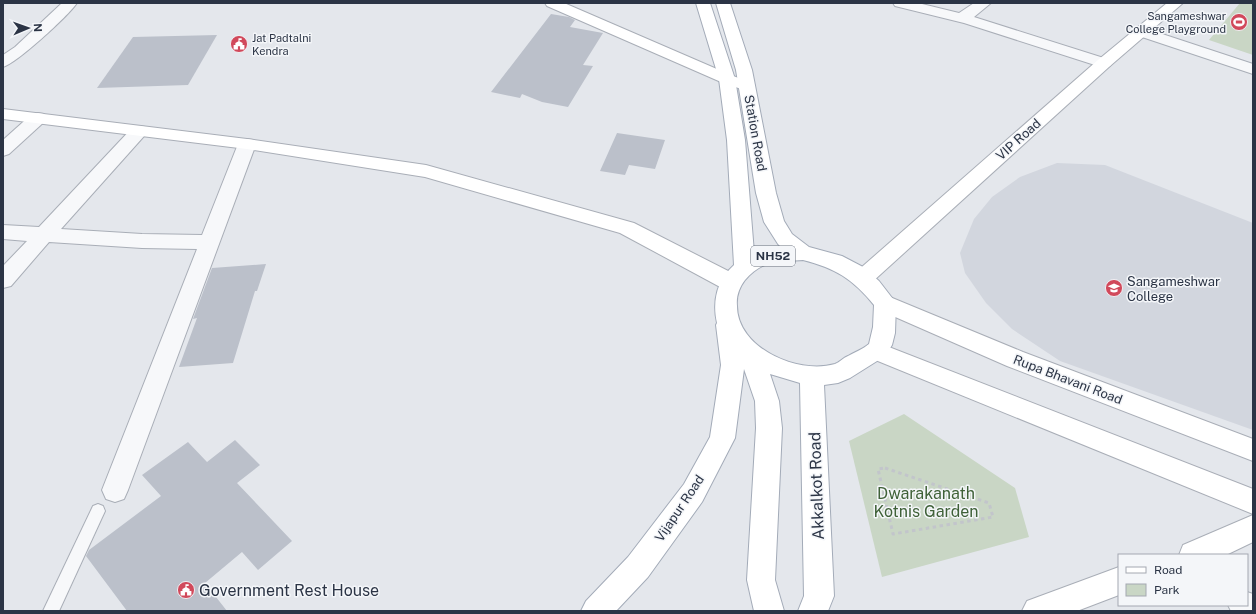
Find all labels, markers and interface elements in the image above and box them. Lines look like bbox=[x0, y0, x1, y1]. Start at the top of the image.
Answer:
north arrow bbox=[8, 8, 48, 48]
place label: Sangameshwar College Playground bbox=[1126, 10, 1226, 35]
sports icon: Sangameshwar College Playground bbox=[1229, 12, 1249, 32]
text: N bbox=[32, 23, 44, 32]
place label: Jat Padtalni Kendra bbox=[252, 32, 311, 57]
public building icon: Jat Padtalni Kendra bbox=[229, 34, 249, 54]
street label: Station Road bbox=[741, 94, 770, 173]
street label: VIP Road bbox=[993, 116, 1044, 163]
road number: NH52 bbox=[751, 246, 795, 266]
place label: Sangameshwar College bbox=[1127, 274, 1220, 304]
school or university icon: Sangameshwar College bbox=[1104, 278, 1124, 298]
street label: Rupa Bhavani Road bbox=[1011, 352, 1125, 407]
street label: Akkalkot Road bbox=[805, 432, 828, 540]
street label: Vijapur Road bbox=[652, 472, 707, 544]
park label: Dwarakanath Kotnis Garden bbox=[873, 484, 979, 521]
legend bbox=[1118, 554, 1248, 606]
text: Road bbox=[1154, 563, 1182, 577]
public building icon: Government Rest House bbox=[176, 580, 196, 600]
place label: Government Rest House bbox=[199, 581, 379, 600]
text: Park bbox=[1154, 583, 1180, 597]

